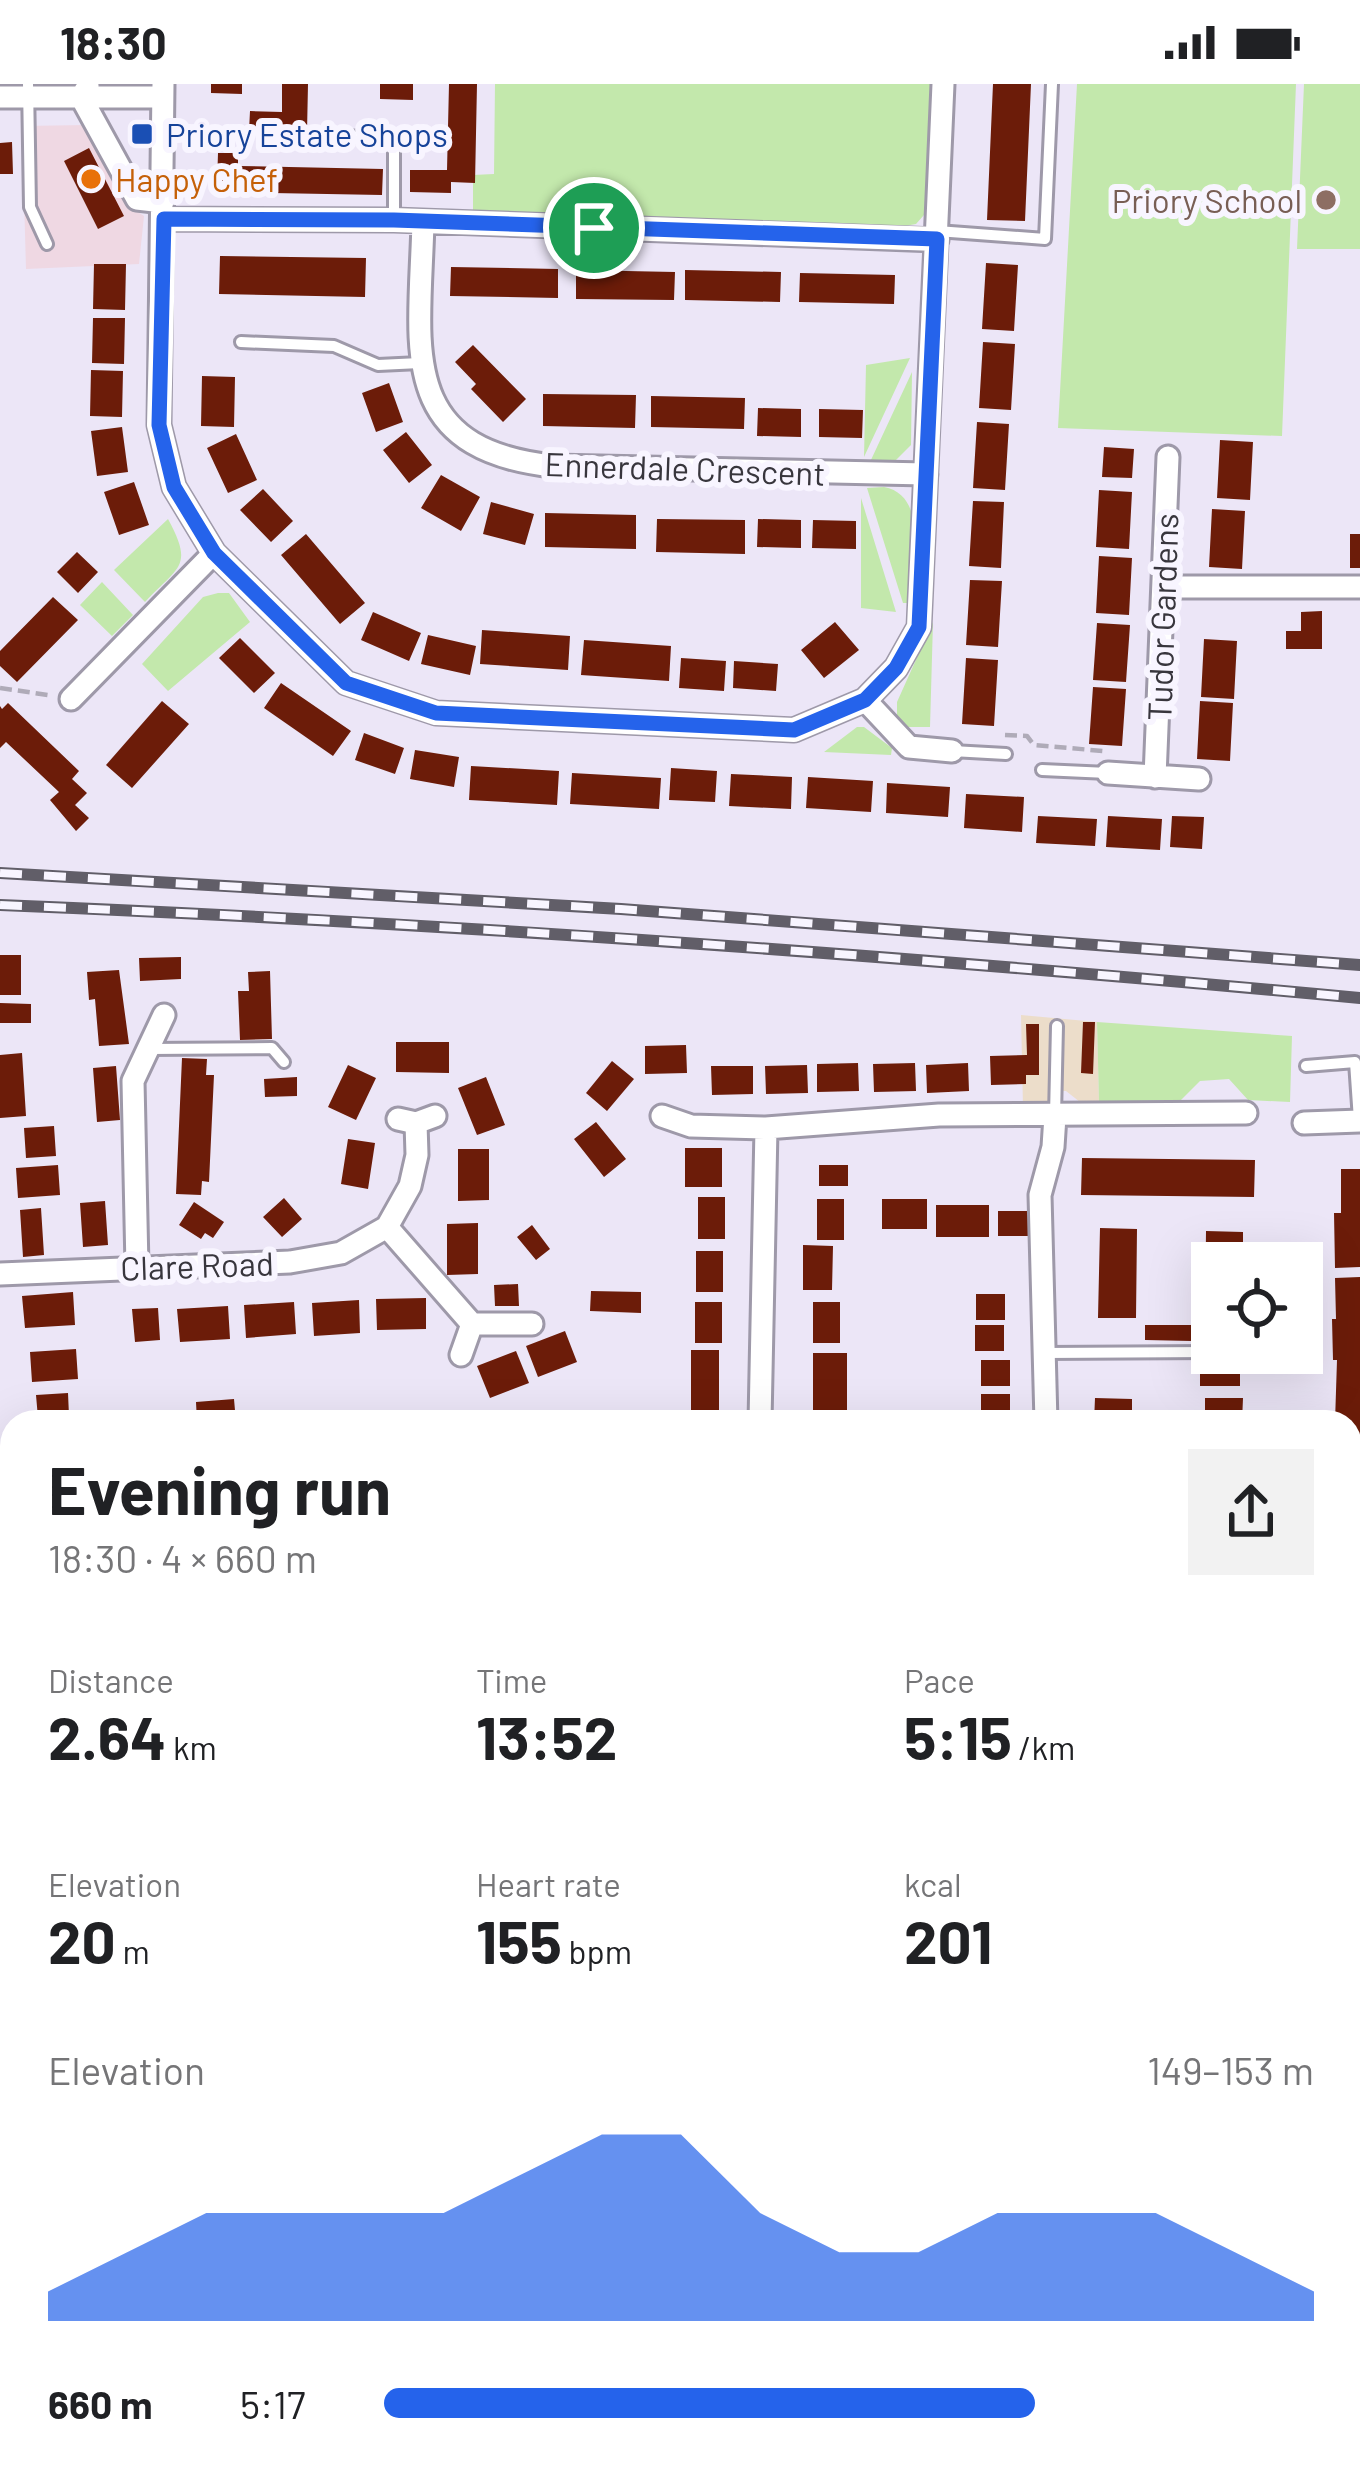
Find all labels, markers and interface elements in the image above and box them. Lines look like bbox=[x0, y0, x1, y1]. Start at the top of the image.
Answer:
text: 18:30 bbox=[60, 15, 167, 69]
place label: Priory Estate Shops bbox=[166, 114, 448, 154]
marker: Priory Estate Shops bbox=[129, 121, 155, 147]
place label: Happy Chef bbox=[115, 159, 278, 199]
marker: Happy Chef bbox=[78, 166, 104, 192]
pin bbox=[543, 177, 645, 279]
place label: Priory School bbox=[1112, 180, 1302, 220]
marker: Priory School bbox=[1313, 187, 1339, 213]
icon: arrive bbox=[561, 195, 627, 261]
street label: Ennerdale Crescent bbox=[544, 443, 826, 493]
street label: Tudor Gardens bbox=[1138, 513, 1186, 721]
street label: Clare Road bbox=[120, 1242, 274, 1288]
map controls bbox=[1191, 1242, 1323, 1374]
button: locate bbox=[1191, 1242, 1323, 1374]
text: Evening run bbox=[48, 1449, 391, 1528]
button: share bbox=[1188, 1449, 1314, 1575]
text: 18:30 · 4 × 660 m bbox=[48, 1534, 317, 1581]
text: Distance bbox=[48, 1660, 174, 1700]
text: Time bbox=[476, 1660, 547, 1700]
text: Pace bbox=[904, 1660, 975, 1700]
text: 2.64 bbox=[48, 1700, 166, 1772]
text: 13:52 bbox=[476, 1700, 617, 1772]
text: 5:15 bbox=[904, 1700, 1012, 1772]
text: km bbox=[166, 1727, 217, 1767]
text: /km bbox=[1012, 1727, 1075, 1767]
text: Elevation bbox=[48, 1864, 181, 1904]
text: Heart rate bbox=[476, 1864, 621, 1904]
text: kcal bbox=[904, 1864, 962, 1904]
text: 20 bbox=[48, 1904, 116, 1976]
text: 155 bbox=[476, 1904, 562, 1976]
text: 201 bbox=[904, 1904, 992, 1976]
text: m bbox=[116, 1931, 150, 1971]
text: bpm bbox=[562, 1931, 632, 1971]
text: Elevation bbox=[48, 2046, 205, 2093]
text: 149–153 m bbox=[1147, 2046, 1314, 2093]
text: 660 m bbox=[48, 2380, 152, 2427]
text: 5:17 bbox=[240, 2380, 305, 2427]

